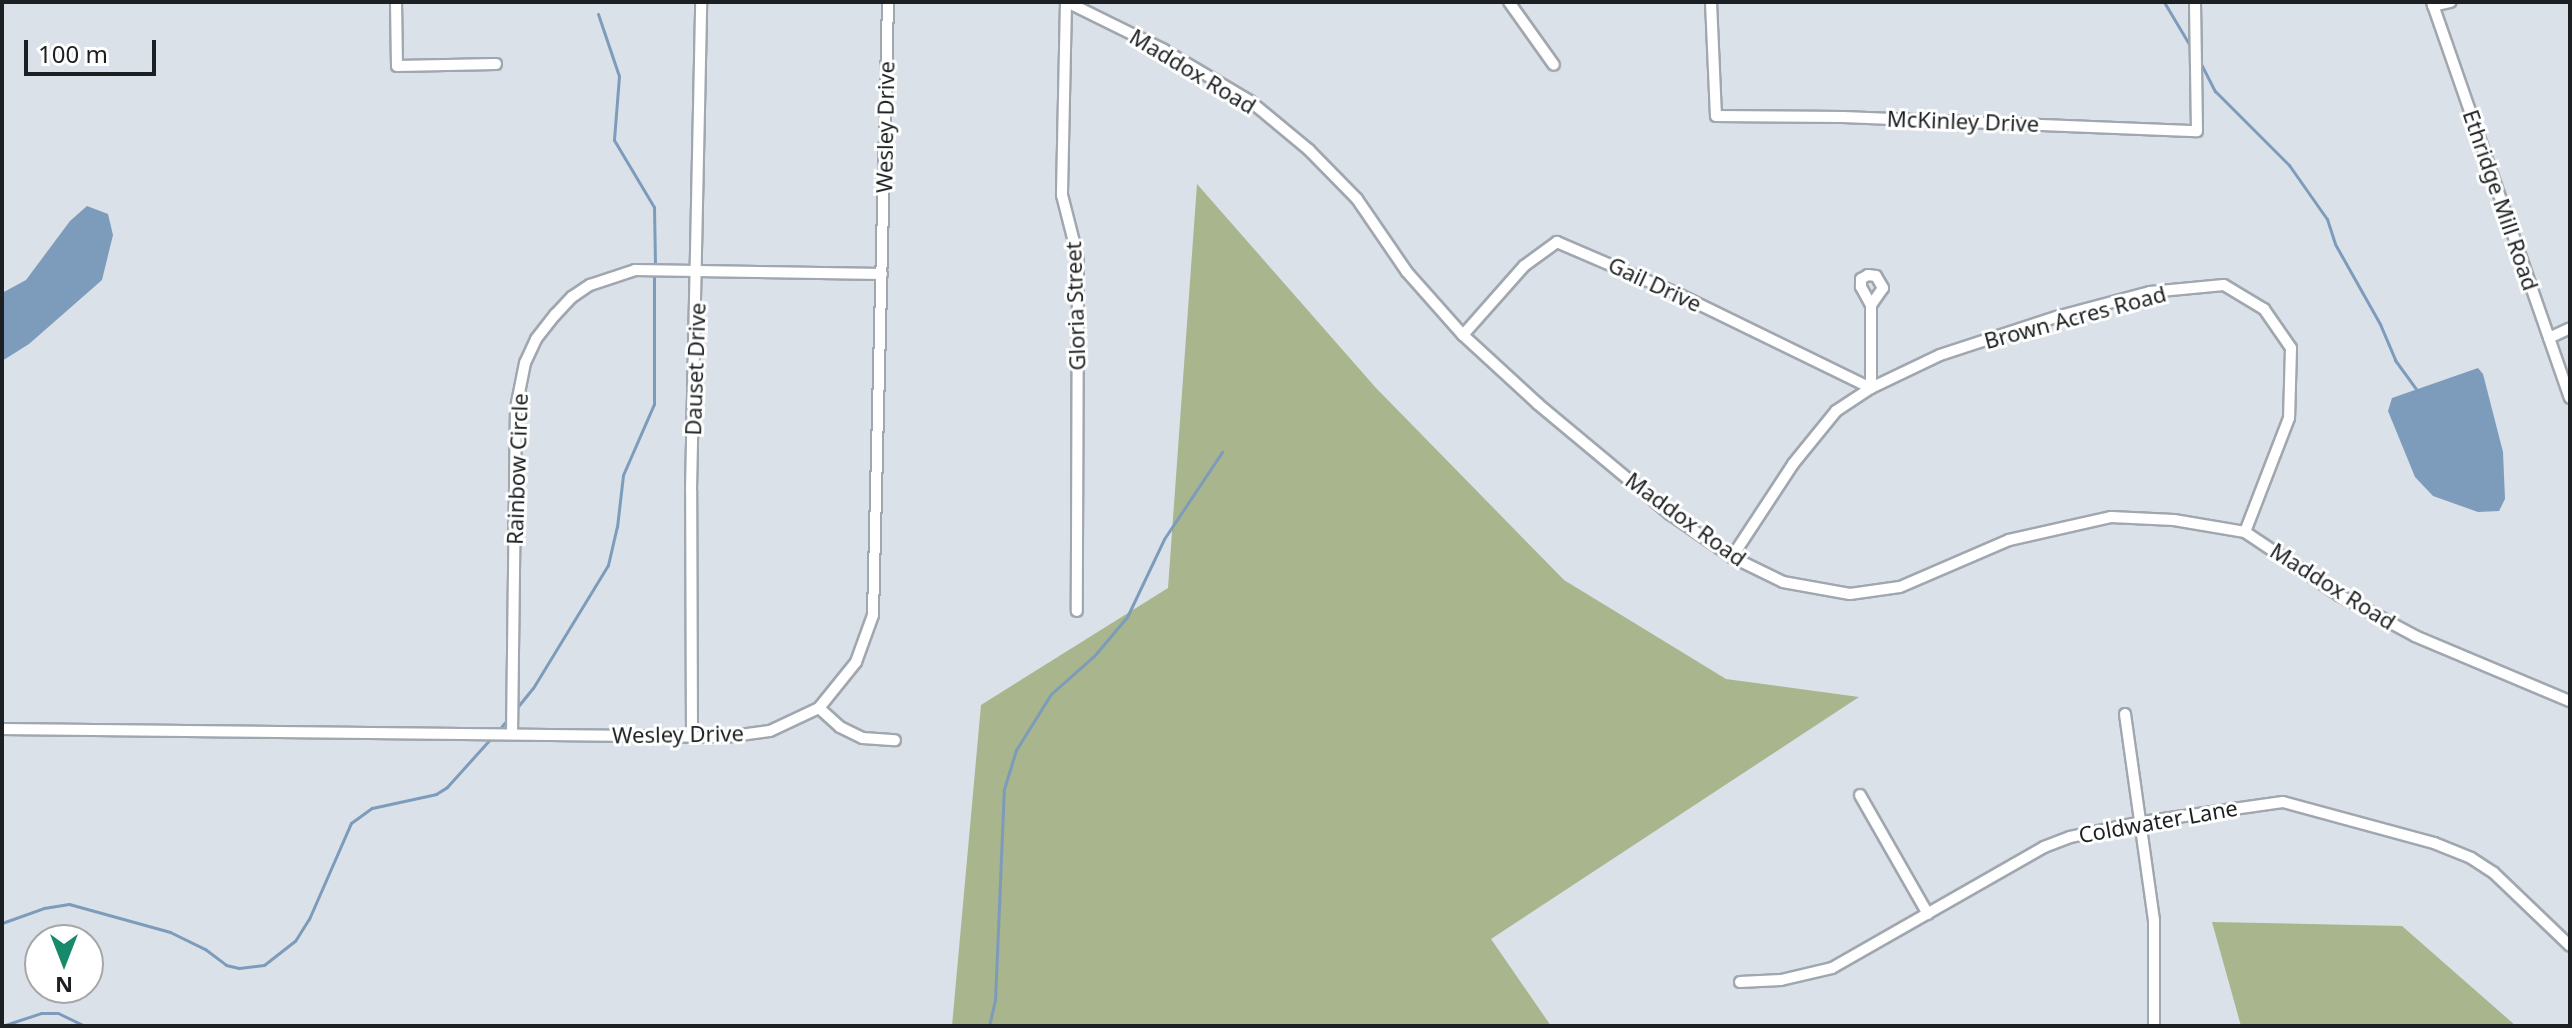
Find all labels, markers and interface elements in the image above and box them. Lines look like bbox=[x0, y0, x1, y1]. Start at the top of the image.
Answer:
street label: Maddox Road bbox=[1125, 23, 1261, 119]
scale bar bbox=[28, 24, 160, 74]
text: 100 m bbox=[38, 37, 108, 70]
street label: Wesley Drive bbox=[871, 61, 899, 193]
street label: McKinley Drive bbox=[1886, 105, 2040, 137]
street label: Ethridge Mill Road bbox=[2458, 106, 2544, 294]
street label: Gloria Street bbox=[1060, 241, 1090, 371]
street label: Gail Drive bbox=[1604, 251, 1706, 317]
street label: Brown Acres Road bbox=[1981, 280, 2169, 354]
street label: Dauset Drive bbox=[679, 302, 711, 436]
street label: Rainbow Circle bbox=[501, 393, 533, 545]
street label: Maddox Road bbox=[1621, 466, 1751, 572]
street label: Maddox Road bbox=[2266, 537, 2400, 635]
street label: Wesley Drive bbox=[612, 720, 744, 748]
street label: Coldwater Lane bbox=[2076, 794, 2240, 848]
north arrow bbox=[24, 924, 104, 1004]
text: N bbox=[55, 971, 73, 1001]

